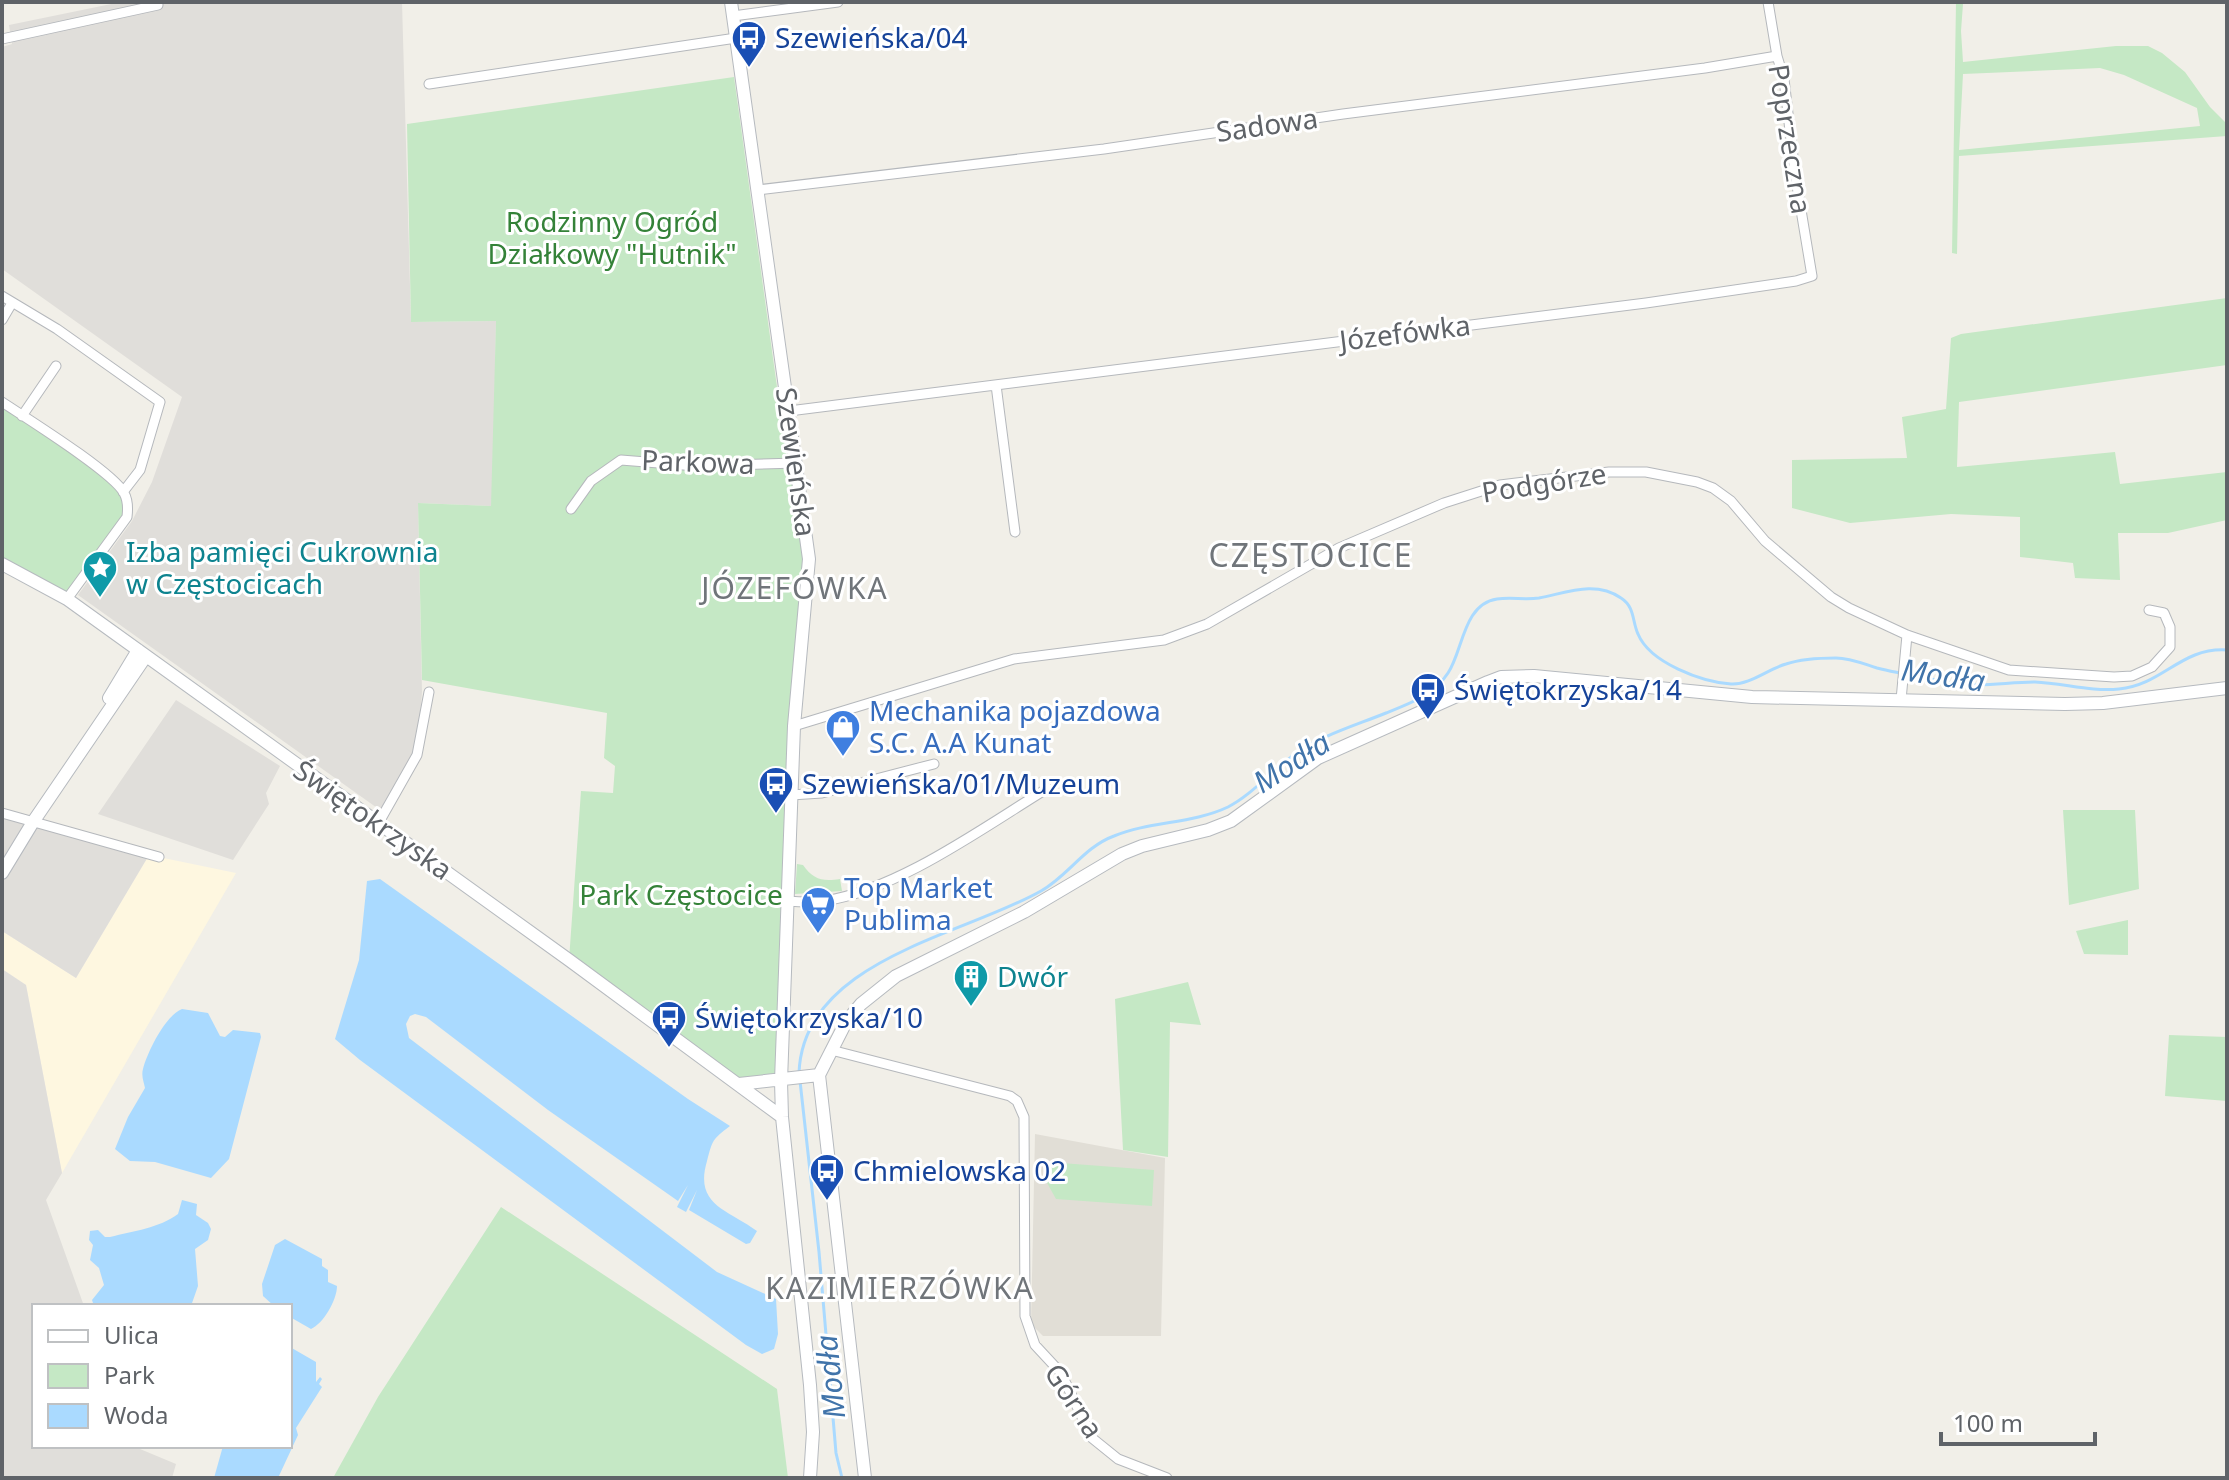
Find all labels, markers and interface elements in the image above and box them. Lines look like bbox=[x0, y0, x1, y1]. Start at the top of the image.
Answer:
place label: Szewieńska/04 bbox=[775, 18, 968, 56]
bus stop icon: Szewieńska/04 bbox=[730, 19, 768, 69]
street label: Poprzeczna bbox=[1760, 61, 1822, 217]
street label: Sadowa bbox=[1214, 98, 1320, 150]
park label: Rodzinny Ogród Działkowy "Hutnik" bbox=[487, 202, 737, 272]
street label: Józefówka bbox=[1334, 305, 1473, 359]
street label: Szewieńska bbox=[768, 385, 826, 539]
street label: Parkowa bbox=[641, 440, 755, 482]
street label: Podgórze bbox=[1479, 453, 1609, 511]
place label: Izba pamięci Cukrownia w Częstocicach bbox=[126, 532, 439, 602]
district label: CZĘSTOCICE bbox=[1208, 533, 1414, 576]
place icon: Izba pamięci Cukrownia w Częstocicach bbox=[81, 549, 119, 599]
district label: JÓZEFÓWKA bbox=[698, 567, 889, 608]
water label: Modła bbox=[1899, 648, 1988, 701]
place label: Świętokrzyska/14 bbox=[1454, 670, 1682, 708]
bus stop icon: Świętokrzyska/14 bbox=[1409, 671, 1447, 721]
place label: Mechanika pojazdowa S.C. A.A Kunat bbox=[869, 691, 1161, 761]
shop icon: Mechanika pojazdowa S.C. A.A Kunat bbox=[824, 708, 862, 758]
water label: Modła bbox=[1245, 722, 1338, 802]
street label: Świętokrzyska bbox=[287, 750, 460, 888]
place label: Szewieńska/01/Muzeum bbox=[802, 764, 1120, 802]
bus stop icon: Szewieńska/01/Muzeum bbox=[757, 765, 795, 815]
place label: Top Market Publima bbox=[844, 868, 993, 938]
park label: Park Częstocice bbox=[579, 875, 783, 913]
supermarket icon: Top Market Publima bbox=[799, 885, 837, 935]
place label: Dwór bbox=[997, 957, 1068, 995]
building icon: Dwór bbox=[952, 958, 990, 1008]
place label: Świętokrzyska/10 bbox=[695, 998, 923, 1036]
bus stop icon: Świętokrzyska/10 bbox=[650, 999, 688, 1049]
place label: Chmielowska 02 bbox=[853, 1151, 1066, 1189]
bus stop icon: Chmielowska 02 bbox=[808, 1152, 846, 1202]
district label: KAZIMIERZÓWKA bbox=[765, 1267, 1035, 1308]
legend bbox=[32, 1304, 292, 1448]
text: Ulica bbox=[104, 1318, 159, 1351]
water label: Modła bbox=[805, 1333, 854, 1421]
street label: Górna bbox=[1037, 1356, 1113, 1445]
text: Park bbox=[104, 1358, 155, 1391]
scale bar bbox=[1941, 1396, 2095, 1446]
text: Woda bbox=[104, 1398, 169, 1431]
text: 100 m bbox=[1953, 1406, 2023, 1439]

